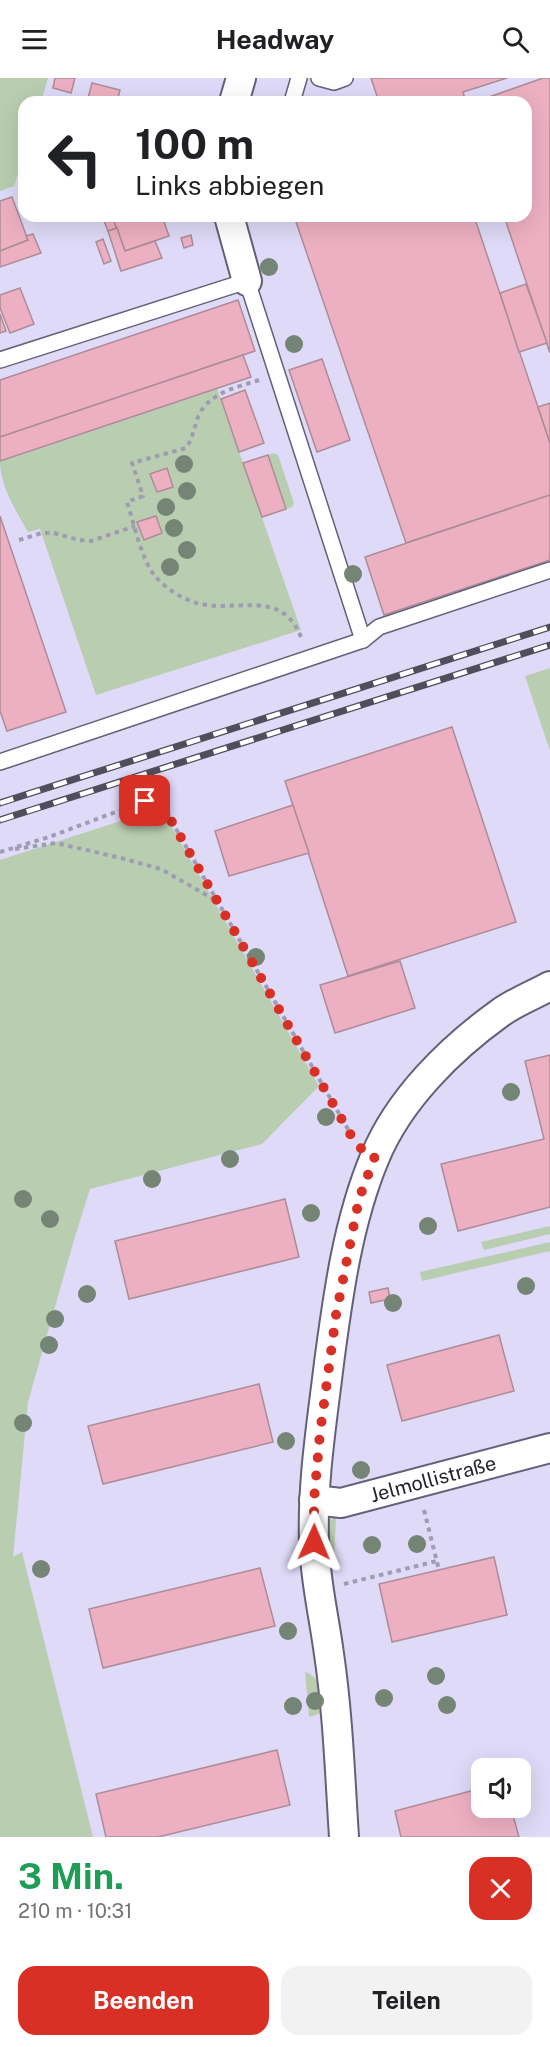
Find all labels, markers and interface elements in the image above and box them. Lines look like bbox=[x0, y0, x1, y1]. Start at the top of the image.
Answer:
icon: menu bbox=[18, 23, 51, 56]
text: Headway bbox=[216, 23, 334, 55]
icon: search bbox=[499, 23, 532, 56]
text: 100 m bbox=[135, 119, 254, 168]
icon: left bbox=[36, 120, 114, 198]
text: Links abbiegen bbox=[135, 169, 324, 201]
pin bbox=[119, 775, 170, 826]
icon: arrive bbox=[128, 784, 161, 817]
street label: Jelmollistraße bbox=[367, 1451, 499, 1507]
position arrow bbox=[282, 1510, 346, 1574]
map controls bbox=[471, 1758, 531, 1818]
button: sound bbox=[471, 1758, 531, 1818]
text: 3 Min. bbox=[18, 1855, 124, 1897]
button: close bbox=[469, 1857, 532, 1920]
text: 210 m · 10:31 bbox=[18, 1899, 132, 1923]
button: Beenden bbox=[18, 1966, 269, 2035]
button: Teilen bbox=[281, 1966, 532, 2035]

